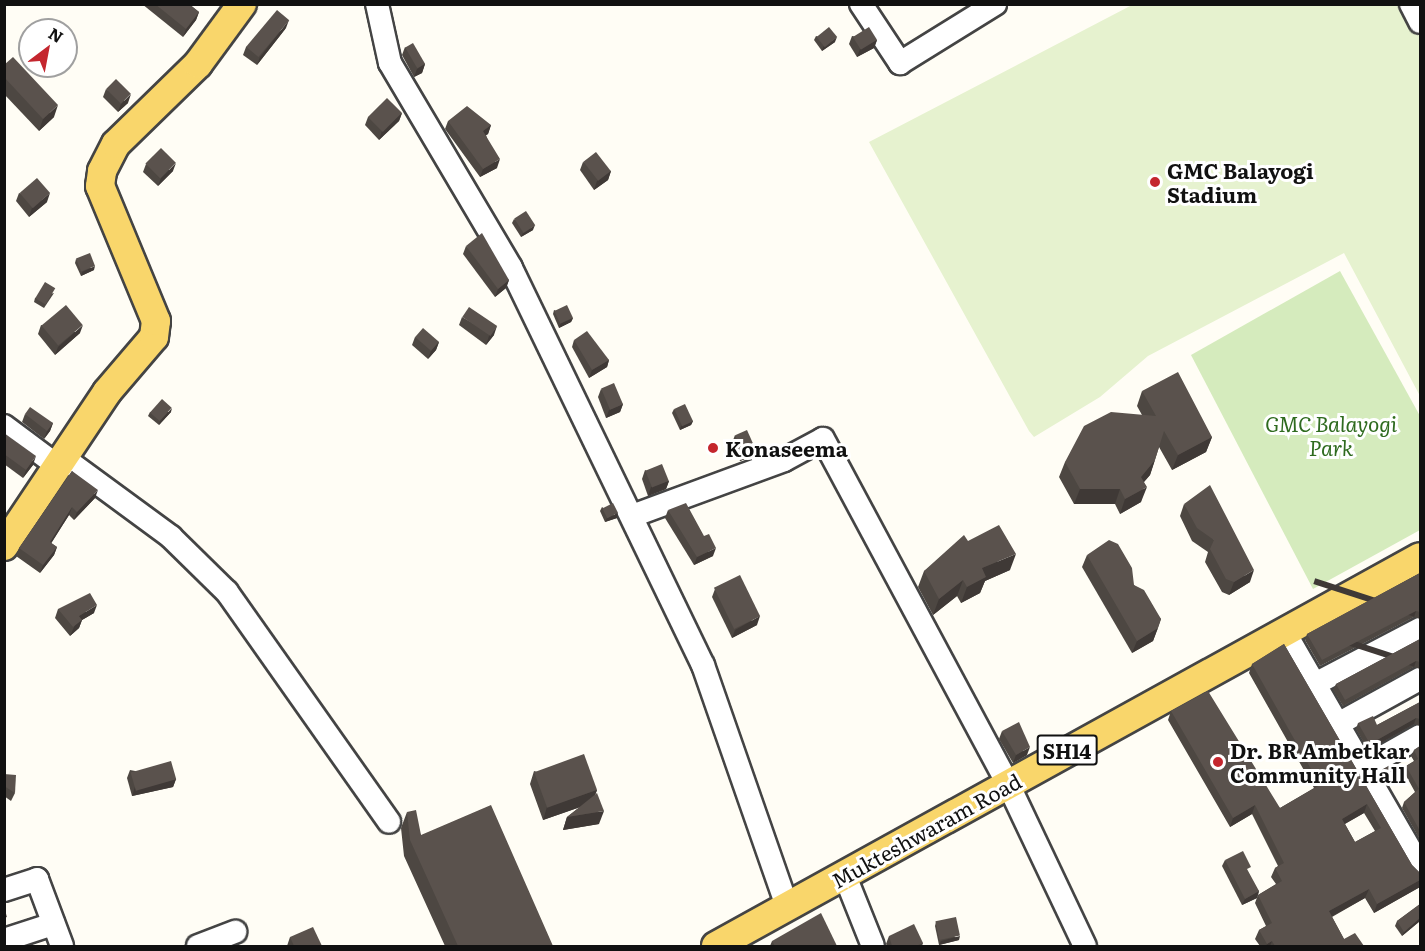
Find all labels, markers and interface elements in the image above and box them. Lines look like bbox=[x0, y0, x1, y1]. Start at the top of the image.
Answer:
north arrow bbox=[18, 18, 78, 78]
text: N bbox=[44, 21, 69, 48]
place label: GMC Balayogi Stadium bbox=[1167, 157, 1314, 207]
marker: GMC Balayogi Stadium bbox=[1148, 175, 1162, 189]
park label: GMC Balayogi Park bbox=[1265, 410, 1397, 460]
place label: Konaseema bbox=[725, 435, 848, 461]
marker: Konaseema bbox=[706, 441, 720, 455]
road number: SH14 bbox=[1036, 733, 1098, 767]
place label: Dr. BR Ambetkar Community Hall bbox=[1230, 737, 1410, 787]
marker: Dr. BR Ambetkar Community Hall bbox=[1211, 755, 1225, 769]
street label: Mukteshwaram Road bbox=[827, 767, 1025, 893]

